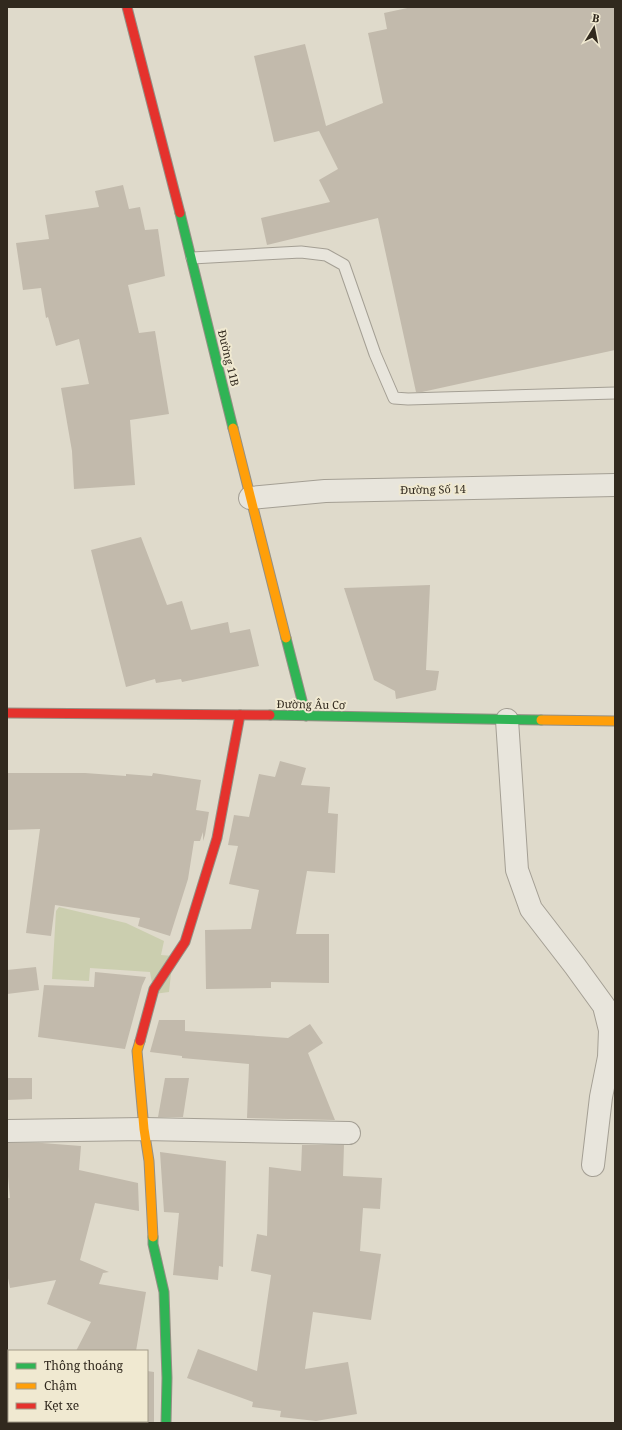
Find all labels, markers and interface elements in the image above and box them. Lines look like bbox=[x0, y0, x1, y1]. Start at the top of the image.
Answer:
north arrow bbox=[574, 8, 614, 48]
text: B bbox=[591, 10, 601, 26]
street label: Đường 11B bbox=[215, 328, 243, 388]
street label: Đường Số 14 bbox=[400, 481, 466, 497]
street label: Đường Âu Cơ bbox=[276, 696, 346, 712]
legend bbox=[8, 1350, 148, 1422]
text: Thông thoáng bbox=[44, 1357, 123, 1374]
text: Chậm bbox=[44, 1377, 77, 1394]
text: Kẹt xe bbox=[44, 1397, 79, 1414]

